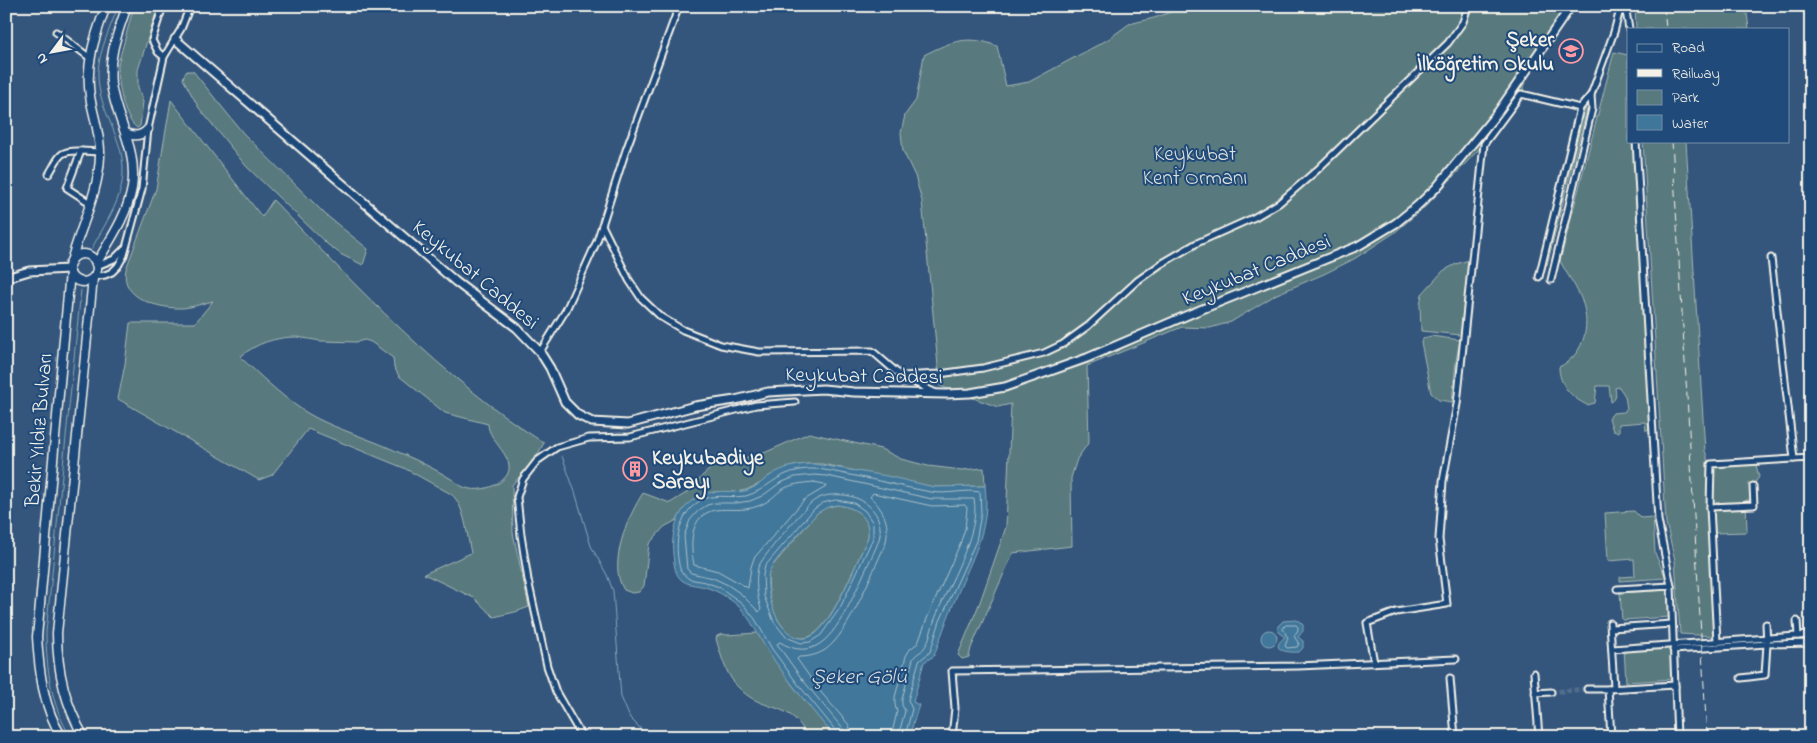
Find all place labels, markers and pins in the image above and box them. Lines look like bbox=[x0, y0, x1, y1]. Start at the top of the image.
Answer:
place label: Şeker İlköğretim Okulu bbox=[1417, 26, 1554, 82]
school or university icon: Şeker İlköğretim Okulu bbox=[1558, 38, 1584, 64]
place label: Keykubadiye Sarayı bbox=[652, 444, 764, 500]
building icon: Keykubadiye Sarayı bbox=[622, 456, 648, 482]

